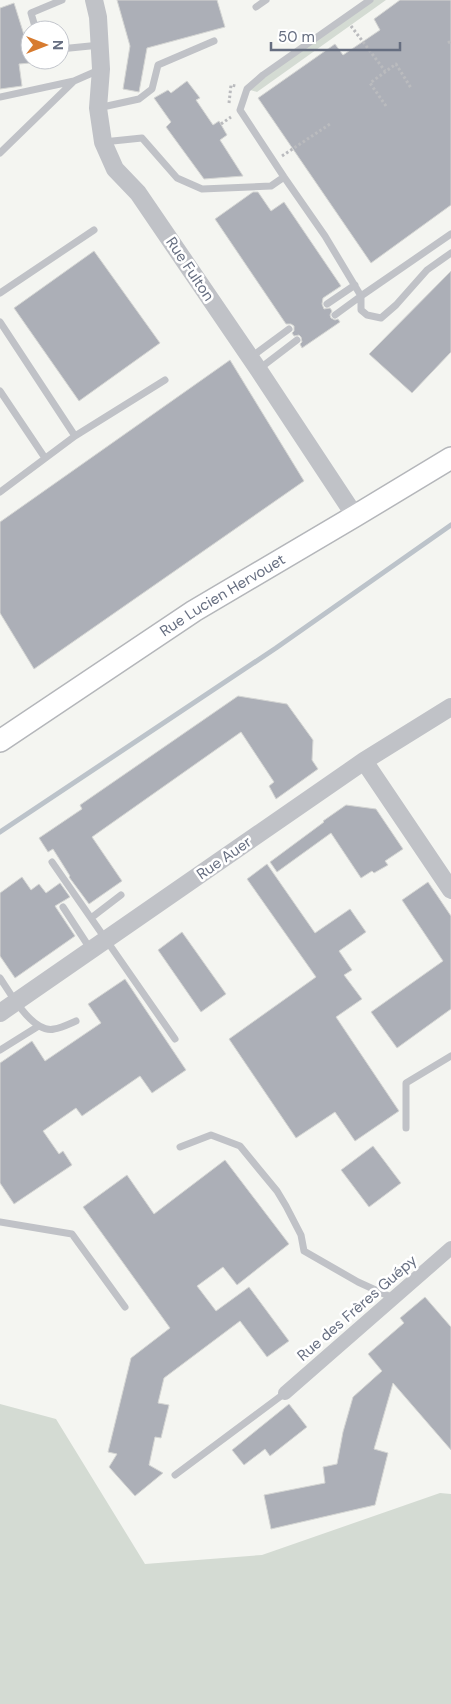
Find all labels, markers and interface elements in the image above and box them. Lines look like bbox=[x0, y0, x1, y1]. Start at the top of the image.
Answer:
north arrow bbox=[20, 20, 70, 70]
scale bar bbox=[271, 20, 400, 52]
text: 50 m bbox=[278, 27, 315, 47]
text: N bbox=[49, 40, 67, 50]
street label: Rue Fulton bbox=[161, 233, 219, 305]
street label: Rue Lucien Hervouet bbox=[156, 549, 289, 641]
street label: Rue Auer bbox=[193, 832, 256, 884]
street label: Rue des Frères Guépy bbox=[293, 1250, 421, 1365]

